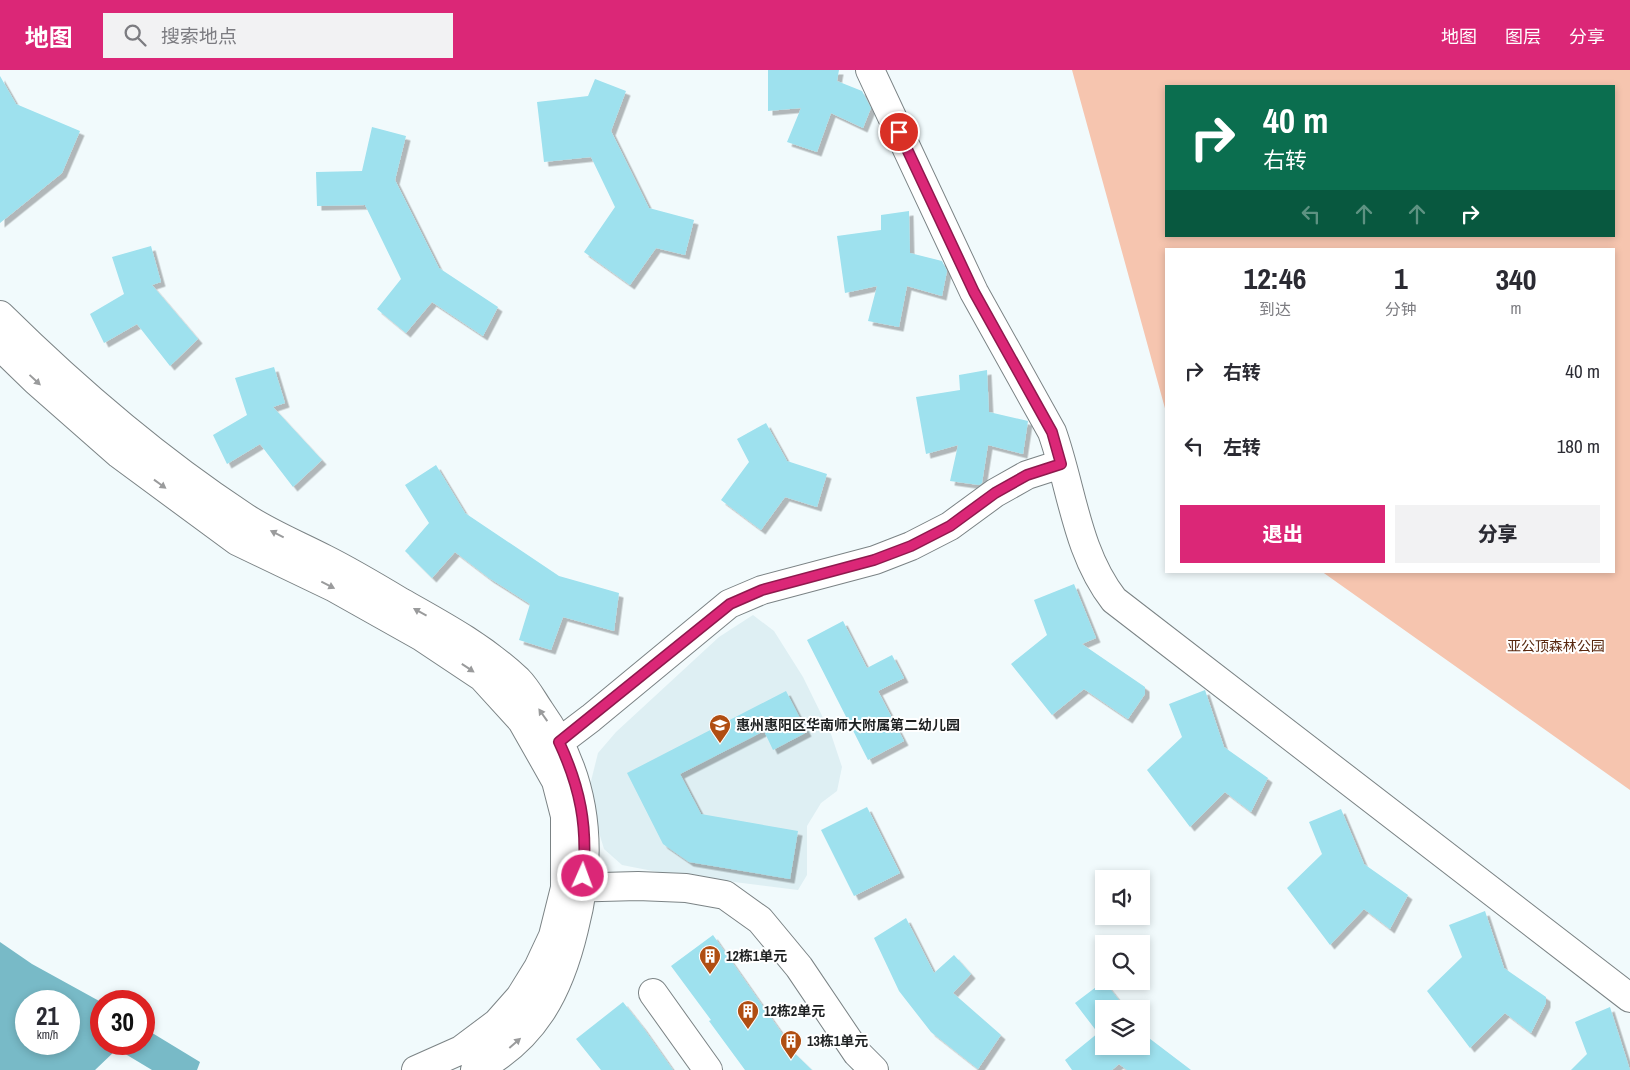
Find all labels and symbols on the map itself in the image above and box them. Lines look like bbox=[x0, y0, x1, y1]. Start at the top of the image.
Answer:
pin bbox=[878, 111, 920, 153]
one-way arrow bbox=[28, 374, 40, 386]
one-way arrow bbox=[153, 479, 167, 489]
one-way arrow bbox=[270, 530, 284, 538]
one-way arrow bbox=[321, 581, 335, 589]
one-way arrow bbox=[413, 608, 426, 617]
park label: 亚公顶森林公园 bbox=[1507, 637, 1605, 655]
one-way arrow bbox=[461, 663, 475, 673]
one-way arrow bbox=[538, 708, 548, 722]
school or university icon: 惠州惠阳区华南师大附属第二幼儿园 bbox=[708, 713, 732, 744]
place label: 惠州惠阳区华南师大附属第二幼儿园 bbox=[736, 716, 960, 734]
position arrow bbox=[556, 849, 608, 901]
building icon: 12栋1单元 bbox=[698, 944, 722, 975]
place label: 12栋1单元 bbox=[726, 947, 787, 965]
speed limit sign: 30 bbox=[90, 990, 155, 1055]
building icon: 12栋2单元 bbox=[736, 999, 760, 1030]
place label: 12栋2单元 bbox=[764, 1002, 825, 1020]
building icon: 13栋1单元 bbox=[779, 1029, 803, 1060]
place label: 13栋1单元 bbox=[807, 1032, 868, 1050]
one-way arrow bbox=[508, 1037, 521, 1048]

